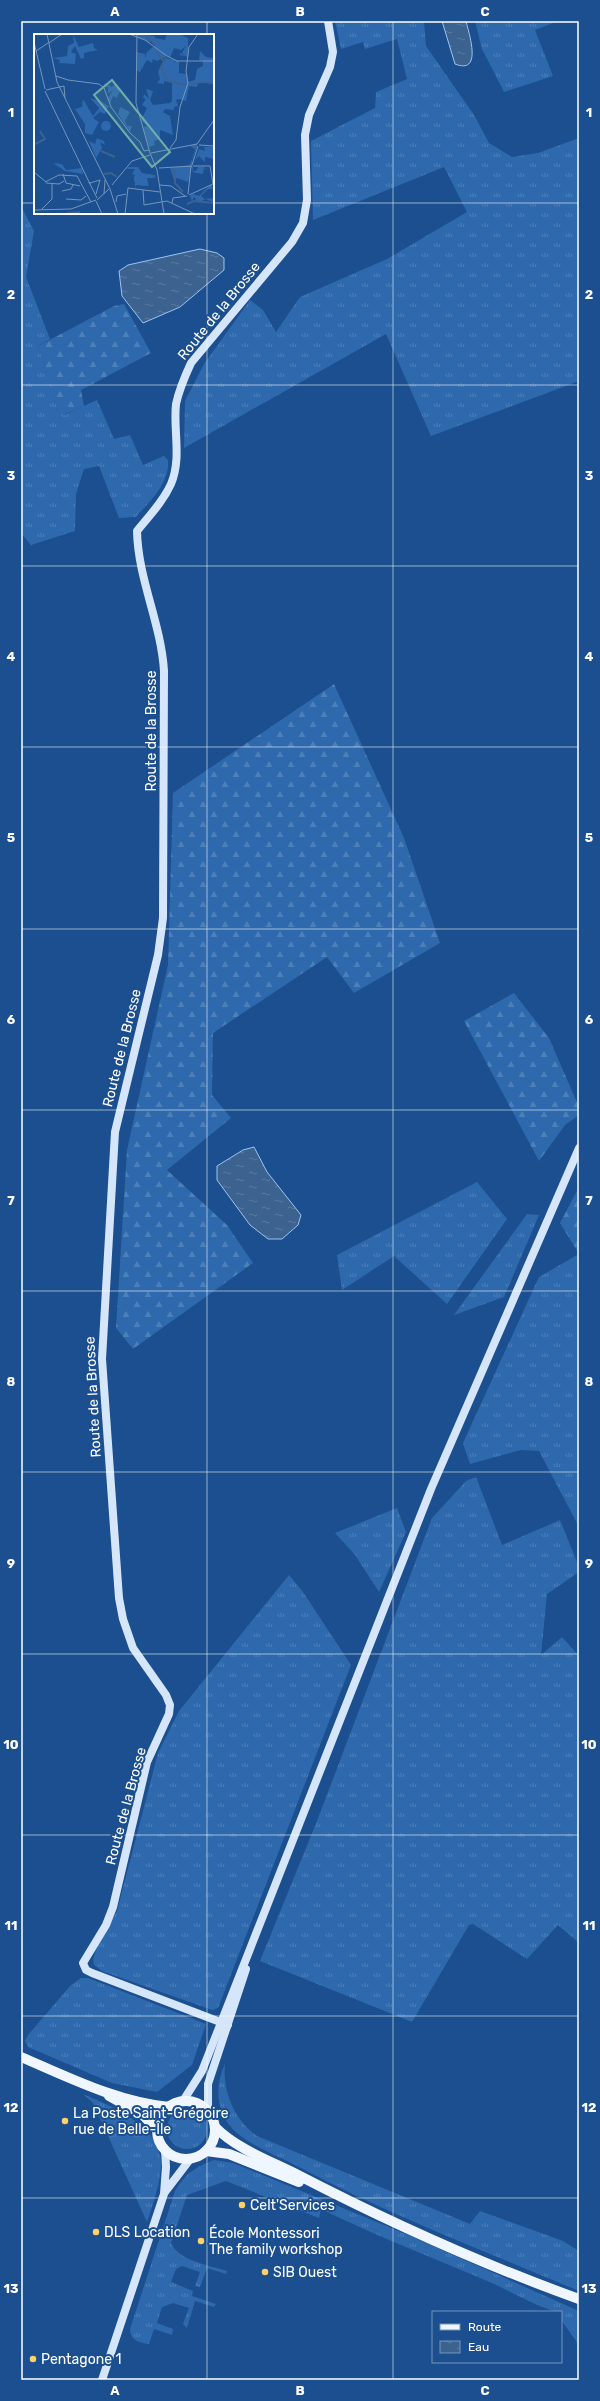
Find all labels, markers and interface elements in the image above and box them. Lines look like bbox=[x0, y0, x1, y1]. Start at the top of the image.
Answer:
text: A bbox=[110, 4, 120, 19]
text: B bbox=[295, 4, 305, 19]
text: C bbox=[480, 4, 490, 19]
inset map bbox=[34, 34, 214, 214]
text: 1 bbox=[8, 105, 14, 120]
text: 1 bbox=[586, 105, 592, 120]
street label: Route de la Brosse bbox=[174, 258, 264, 363]
text: 2 bbox=[7, 287, 15, 302]
text: 2 bbox=[585, 287, 593, 302]
text: 3 bbox=[7, 468, 16, 483]
text: 3 bbox=[585, 468, 594, 483]
text: 4 bbox=[7, 649, 16, 664]
text: 4 bbox=[585, 649, 594, 664]
street label: Route de la Brosse bbox=[143, 670, 160, 792]
text: 5 bbox=[7, 830, 15, 845]
text: 5 bbox=[585, 830, 593, 845]
street label: Route de la Brosse bbox=[99, 987, 145, 1109]
text: 6 bbox=[7, 1012, 16, 1027]
text: 6 bbox=[585, 1012, 594, 1027]
text: 7 bbox=[7, 1193, 15, 1208]
text: 7 bbox=[585, 1193, 593, 1208]
street label: Route de la Brosse bbox=[81, 1336, 105, 1458]
text: 8 bbox=[7, 1374, 16, 1389]
text: 8 bbox=[585, 1374, 594, 1389]
text: 9 bbox=[7, 1556, 15, 1571]
text: 9 bbox=[585, 1556, 593, 1571]
text: 10 bbox=[3, 1737, 19, 1752]
text: 10 bbox=[581, 1737, 597, 1752]
street label: Route de la Brosse bbox=[102, 1745, 150, 1867]
text: 11 bbox=[5, 1918, 17, 1933]
text: 11 bbox=[583, 1918, 595, 1933]
text: 12 bbox=[4, 2100, 18, 2115]
text: 12 bbox=[582, 2100, 596, 2115]
place label: La Poste Saint-Grégoire rue de Belle-Île bbox=[73, 2105, 229, 2138]
marker: La Poste Saint-Grégoire rue de Belle-Île bbox=[60, 2116, 70, 2126]
place label: Celt'Services bbox=[250, 2197, 335, 2214]
marker: Celt'Services bbox=[237, 2200, 247, 2210]
place label: DLS Location bbox=[104, 2224, 190, 2241]
place label: École Montessori The family workshop bbox=[209, 2224, 343, 2258]
marker: DLS Location bbox=[91, 2227, 101, 2237]
marker: École Montessori The family workshop bbox=[196, 2236, 206, 2246]
place label: SIB Ouest bbox=[273, 2264, 337, 2281]
marker: SIB Ouest bbox=[260, 2267, 270, 2277]
text: 13 bbox=[3, 2281, 19, 2296]
text: 13 bbox=[581, 2281, 597, 2296]
legend bbox=[432, 2311, 562, 2363]
text: Route bbox=[468, 2320, 502, 2334]
text: Eau bbox=[468, 2340, 489, 2354]
place label: Pentagone 1 bbox=[41, 2351, 121, 2368]
marker: Pentagone 1 bbox=[28, 2354, 38, 2364]
text: A bbox=[110, 2383, 120, 2398]
text: B bbox=[295, 2383, 305, 2398]
text: C bbox=[480, 2383, 490, 2398]

